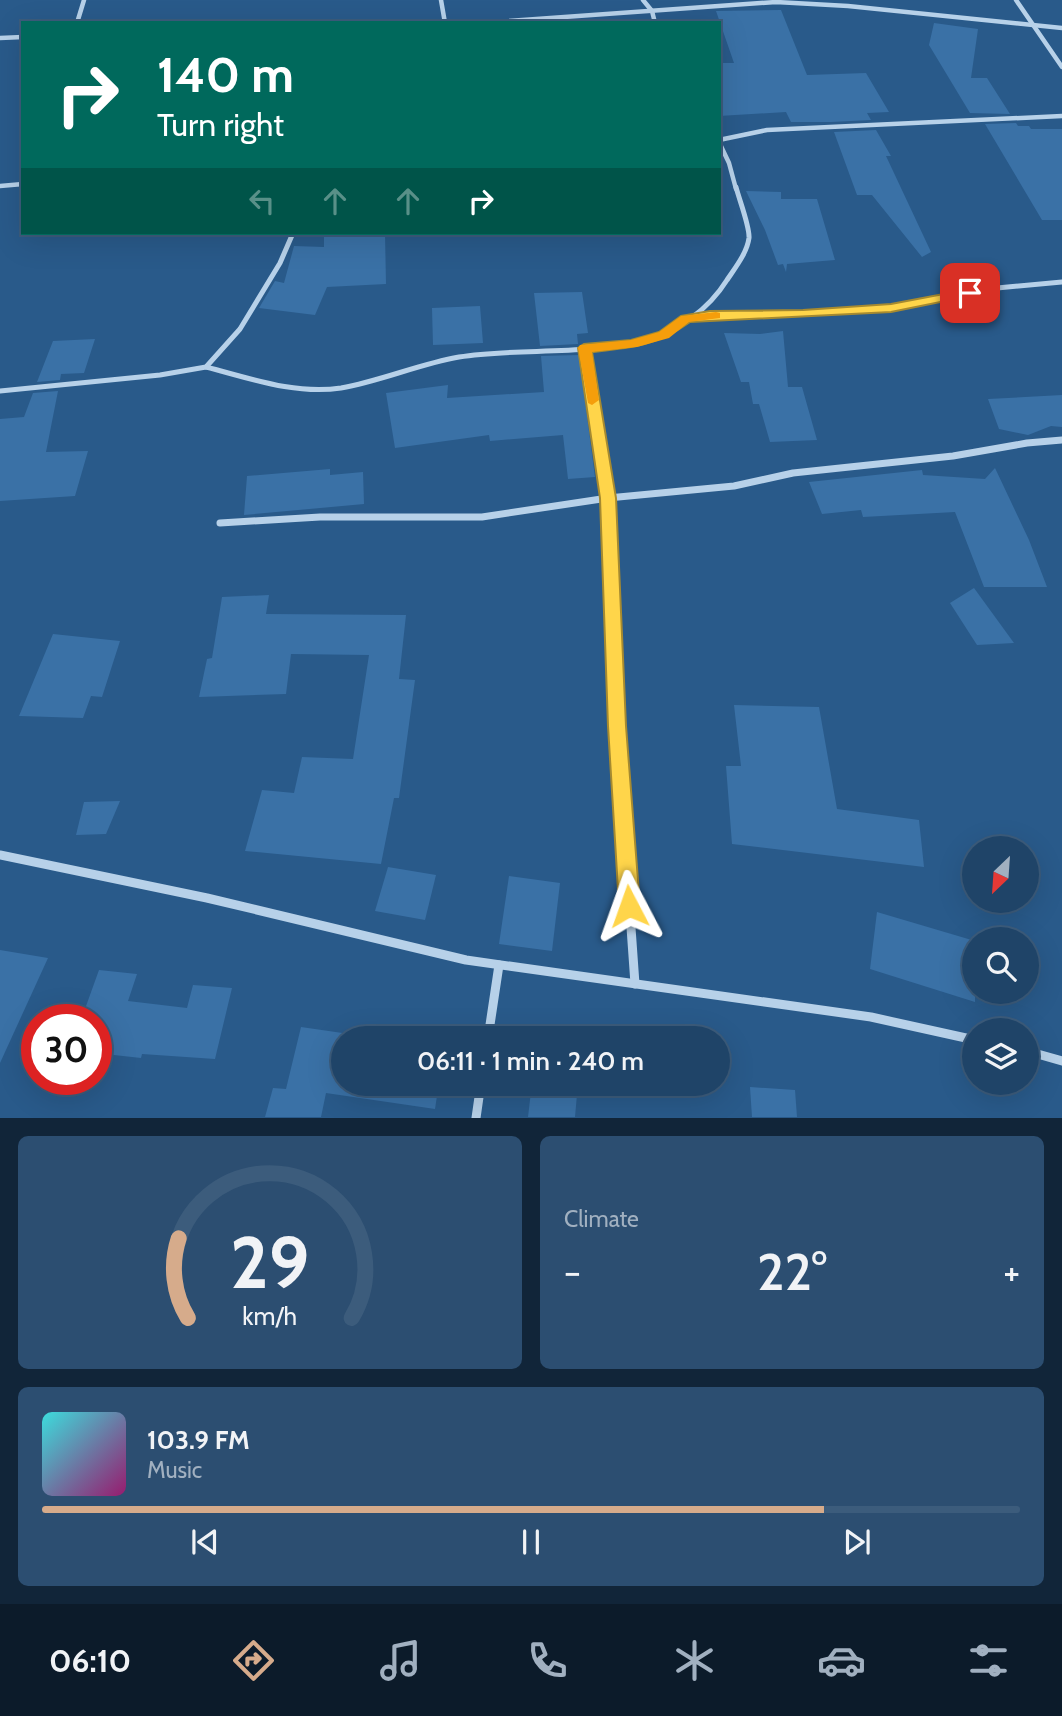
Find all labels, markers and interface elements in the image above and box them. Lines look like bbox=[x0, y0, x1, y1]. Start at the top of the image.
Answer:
text: 140 m bbox=[157, 45, 294, 104]
icon: right bbox=[42, 49, 133, 140]
text: Turn right bbox=[157, 105, 284, 144]
icon: left bbox=[243, 182, 281, 220]
icon: ahead bbox=[316, 182, 354, 220]
icon: ahead bbox=[389, 182, 427, 220]
icon: right bbox=[462, 182, 500, 220]
pin bbox=[940, 263, 1000, 323]
icon: arrive bbox=[951, 274, 989, 312]
north arrow bbox=[962, 836, 1040, 914]
map controls bbox=[962, 836, 1039, 1095]
position arrow bbox=[592, 869, 666, 943]
button: search bbox=[962, 927, 1039, 1004]
speed limit sign: 30 bbox=[21, 1004, 112, 1095]
button: layers bbox=[962, 1018, 1039, 1095]
text: 06:11 · 1 min · 240 m bbox=[417, 1045, 644, 1077]
text: Climate bbox=[564, 1205, 639, 1233]
text: 29 bbox=[230, 1219, 310, 1307]
text: 22° bbox=[757, 1240, 827, 1303]
text: − bbox=[564, 1248, 581, 1295]
text: + bbox=[1003, 1248, 1020, 1295]
text: km/h bbox=[243, 1301, 297, 1331]
text: 103.9 FM bbox=[147, 1424, 250, 1456]
text: Music bbox=[147, 1456, 202, 1484]
icon: previous bbox=[186, 1523, 224, 1561]
icon: pause bbox=[512, 1523, 550, 1561]
icon: next bbox=[838, 1523, 876, 1561]
icon: directions bbox=[229, 1636, 278, 1685]
icon: music bbox=[376, 1636, 425, 1685]
icon: phone bbox=[523, 1636, 572, 1685]
icon: climate bbox=[670, 1636, 719, 1685]
icon: car bbox=[817, 1636, 866, 1685]
icon: filters bbox=[964, 1636, 1013, 1685]
text: 06:10 bbox=[49, 1641, 131, 1680]

